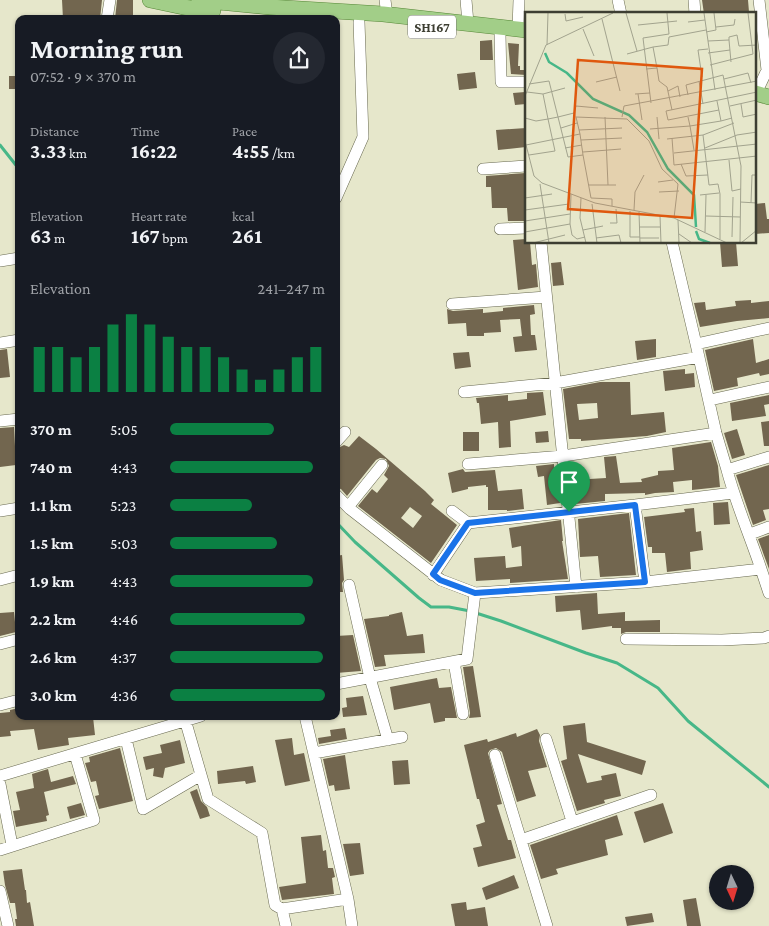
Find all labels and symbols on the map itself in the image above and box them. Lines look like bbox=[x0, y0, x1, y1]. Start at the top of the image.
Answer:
inset map bbox=[525, 12, 756, 244]
road number: SH167 bbox=[408, 16, 456, 38]
pin bbox=[548, 461, 590, 512]
north arrow bbox=[709, 865, 754, 910]

